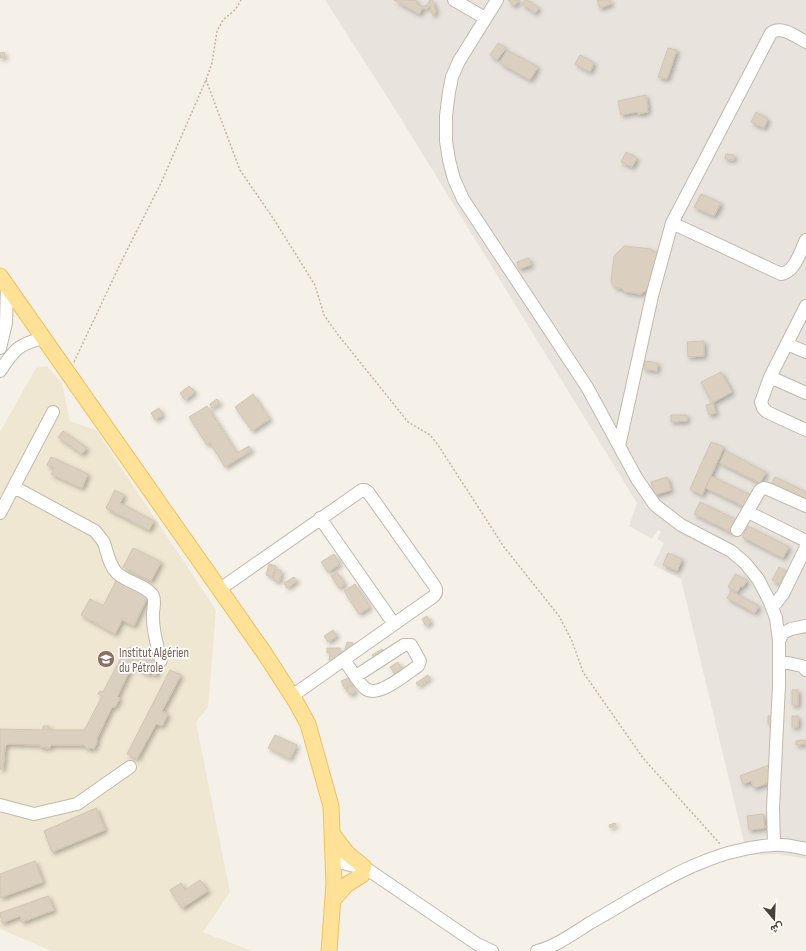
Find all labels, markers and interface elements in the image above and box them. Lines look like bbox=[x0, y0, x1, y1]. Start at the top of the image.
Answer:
place label: Institut Algérien du Pétrole bbox=[119, 645, 189, 676]
school or university icon: Institut Algérien du Pétrole bbox=[96, 649, 116, 669]
north arrow bbox=[754, 899, 794, 939]
text: ش bbox=[769, 920, 785, 936]

